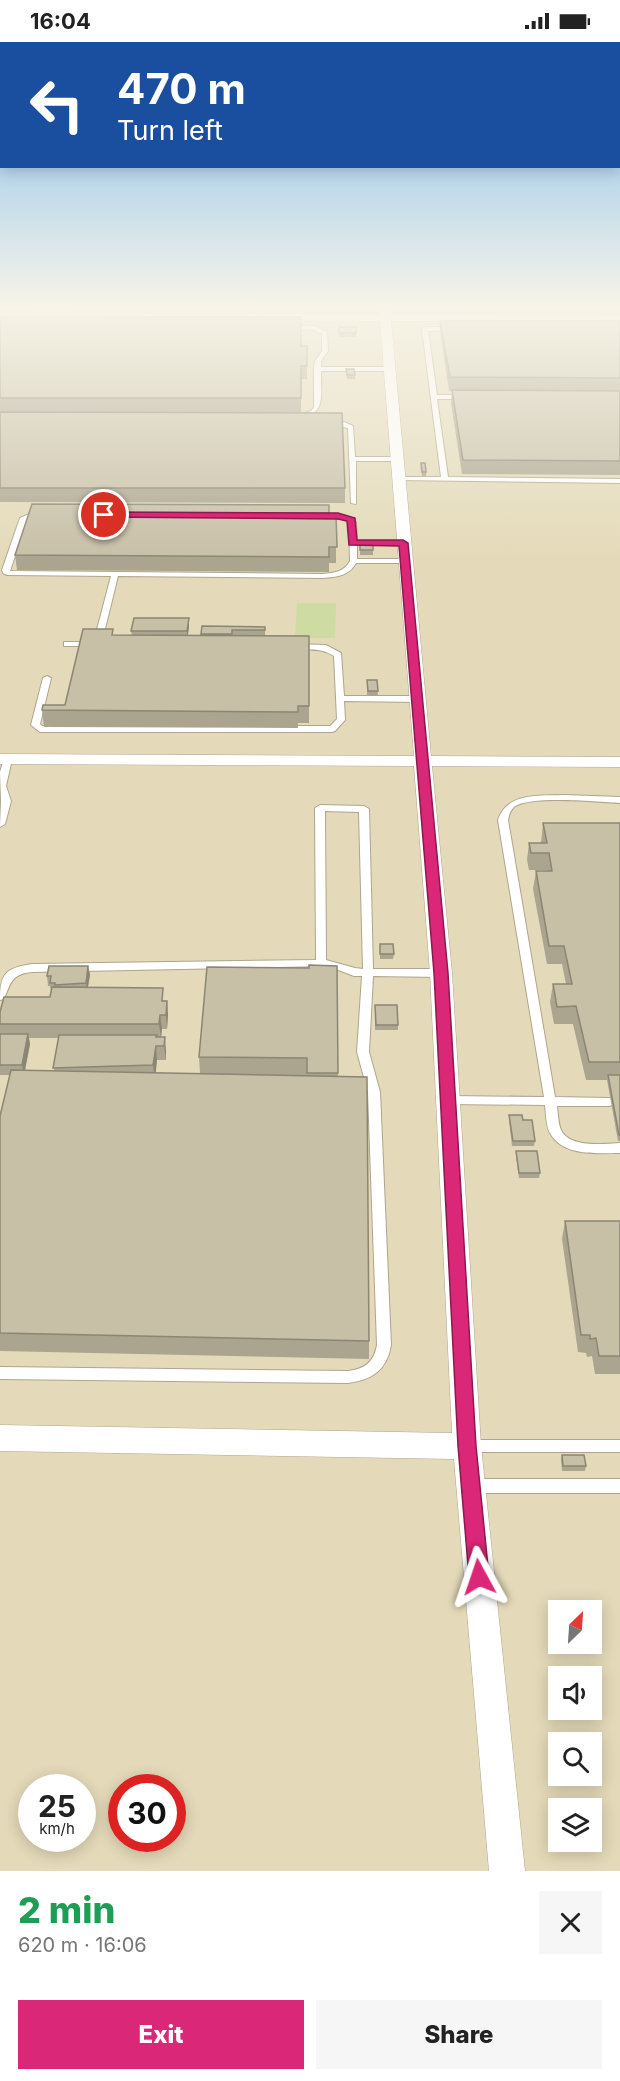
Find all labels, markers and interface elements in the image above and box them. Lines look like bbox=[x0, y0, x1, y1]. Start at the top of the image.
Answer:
text: 16:04 bbox=[30, 8, 91, 34]
text: 470 m bbox=[117, 63, 246, 114]
icon: left bbox=[18, 66, 96, 144]
text: Turn left bbox=[117, 114, 223, 147]
pin bbox=[78, 489, 129, 540]
icon: arrive bbox=[87, 498, 120, 531]
position arrow bbox=[447, 1545, 511, 1609]
north arrow bbox=[548, 1600, 602, 1654]
map controls bbox=[548, 1600, 602, 1852]
button: sound bbox=[548, 1666, 602, 1720]
button: search bbox=[548, 1732, 602, 1786]
speed limit sign: 30 bbox=[108, 1774, 186, 1852]
text: 25 bbox=[38, 1788, 76, 1824]
button: layers bbox=[548, 1798, 602, 1852]
text: km/h bbox=[39, 1819, 75, 1838]
text: 2 min bbox=[18, 1888, 115, 1932]
button: close bbox=[539, 1891, 602, 1954]
text: 620 m · 16:06 bbox=[18, 1933, 147, 1957]
button: Exit bbox=[18, 2000, 304, 2069]
button: Share bbox=[316, 2000, 602, 2069]

